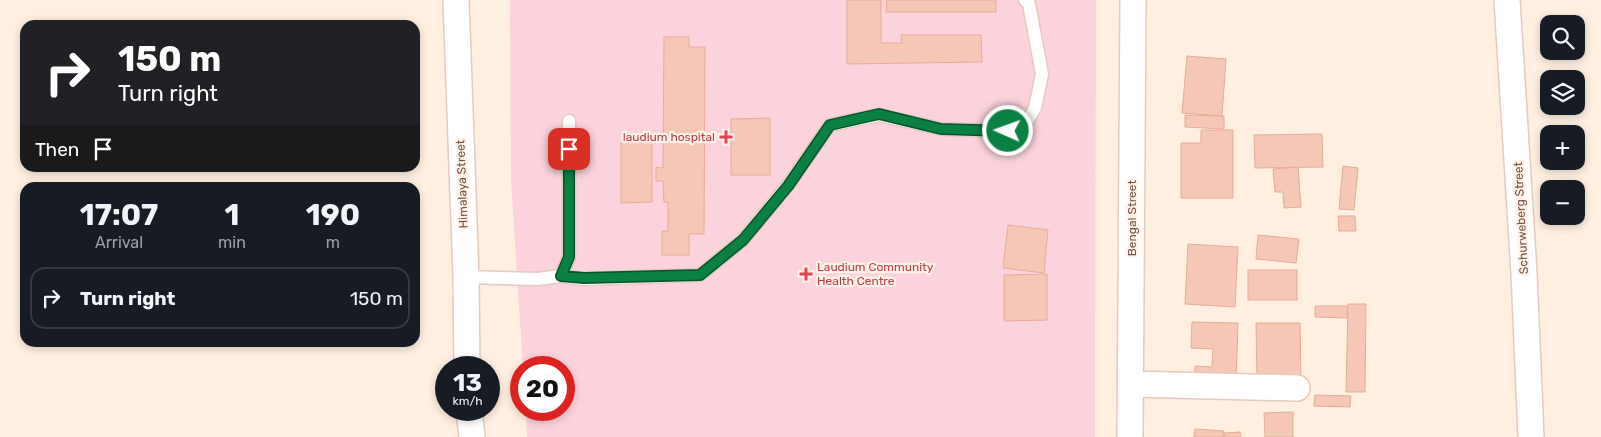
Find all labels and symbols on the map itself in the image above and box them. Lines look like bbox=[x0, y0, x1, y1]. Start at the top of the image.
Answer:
position arrow bbox=[981, 104, 1033, 156]
pin bbox=[548, 128, 590, 170]
place label: laudium hospital bbox=[623, 130, 715, 144]
marker: laudium hospital bbox=[719, 130, 733, 144]
street label: Himalaya Street bbox=[453, 139, 471, 229]
street label: Schurweberg Street bbox=[1511, 161, 1531, 275]
street label: Bengal Street bbox=[1125, 180, 1139, 256]
place label: Laudium Community Health Centre bbox=[817, 260, 934, 288]
marker: Laudium Community Health Centre bbox=[799, 267, 813, 281]
speed limit sign: 20 bbox=[510, 356, 575, 421]

